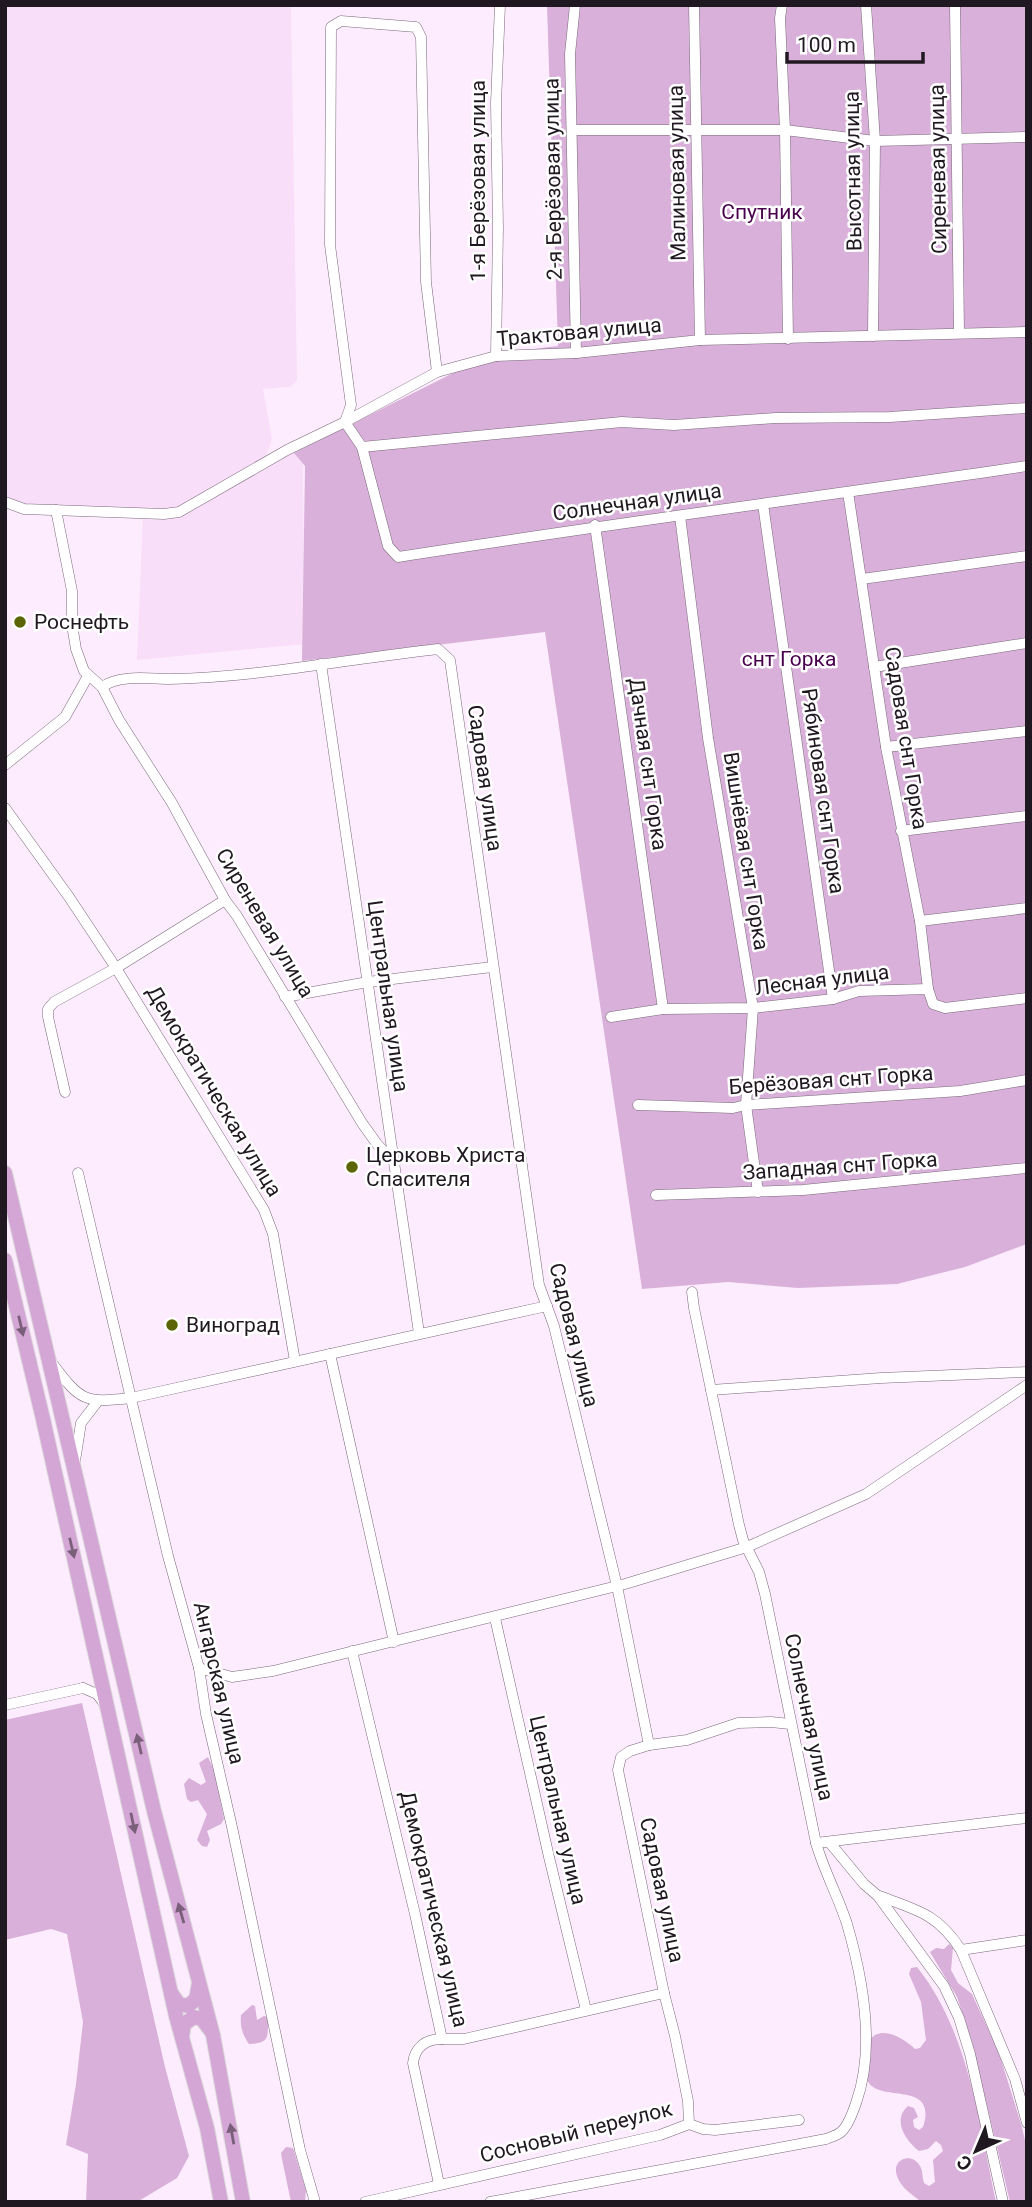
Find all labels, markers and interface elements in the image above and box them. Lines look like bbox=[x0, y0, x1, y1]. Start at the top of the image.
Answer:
scale bar bbox=[787, 21, 923, 65]
text: 100 m bbox=[797, 33, 856, 57]
street label: 2-я Берёзовая улица bbox=[539, 78, 567, 280]
street label: 1-я Берёзовая улица bbox=[466, 80, 490, 282]
street label: Сиреневая улица bbox=[925, 84, 951, 254]
street label: Малиновая улица bbox=[663, 85, 691, 261]
street label: Высотная улица bbox=[840, 91, 866, 251]
park label: Спутник bbox=[721, 200, 803, 224]
street label: Трактовая улица bbox=[496, 313, 662, 351]
street label: Солнечная улица bbox=[551, 478, 723, 526]
place label: Роснефть bbox=[34, 610, 129, 634]
marker: Роснефть bbox=[12, 614, 28, 630]
street label: Садовая снт Горка bbox=[880, 645, 932, 831]
park label: снт Горка bbox=[742, 647, 836, 671]
street label: Дачная снт Горка bbox=[624, 676, 672, 852]
street label: Рябиновая снт Горка bbox=[797, 687, 849, 895]
street label: Садовая улица bbox=[463, 703, 507, 853]
street label: Вишнёвая снт Горка bbox=[718, 750, 774, 952]
street label: Сиреневая улица bbox=[211, 844, 319, 1002]
street label: Центральная улица bbox=[363, 899, 413, 1093]
street label: Лесная улица bbox=[754, 960, 890, 1000]
street label: Демократическая улица bbox=[141, 981, 287, 1201]
street label: Берёзовая снт Горка bbox=[728, 1061, 934, 1099]
place label: Церковь Христа Спасителя bbox=[366, 1143, 525, 1191]
street label: Западная снт Горка bbox=[742, 1147, 938, 1185]
marker: Церковь Христа Спасителя bbox=[344, 1159, 360, 1175]
street label: Садовая улица bbox=[545, 1261, 603, 1409]
place label: Виноград bbox=[186, 1313, 280, 1337]
one-way arrow bbox=[16, 1315, 27, 1337]
marker: Виноград bbox=[164, 1317, 180, 1333]
one-way arrow bbox=[67, 1537, 78, 1559]
street label: Ангарская улица bbox=[189, 1599, 249, 1767]
street label: Солнечная улица bbox=[780, 1631, 838, 1803]
street label: Центральная улица bbox=[525, 1713, 591, 1907]
one-way arrow bbox=[133, 1733, 144, 1755]
street label: Демократическая улица bbox=[395, 1788, 473, 2030]
one-way arrow bbox=[128, 1812, 139, 1834]
street label: Садовая улица bbox=[635, 1815, 689, 1965]
one-way arrow bbox=[175, 1902, 186, 1924]
street label: Сосновый переулок bbox=[477, 2096, 675, 2168]
north arrow bbox=[941, 2116, 1011, 2186]
one-way arrow bbox=[226, 2123, 237, 2145]
text: С bbox=[952, 2150, 977, 2175]

